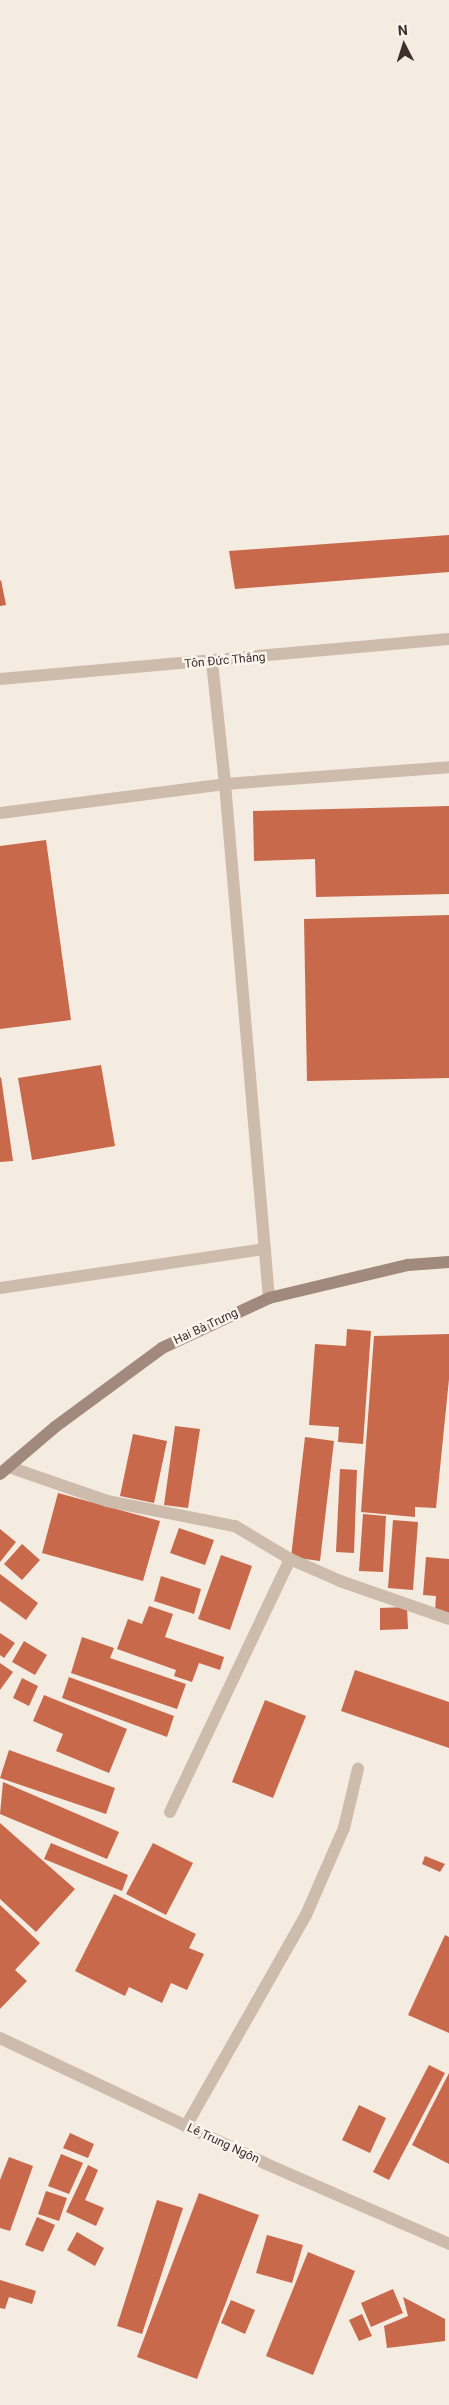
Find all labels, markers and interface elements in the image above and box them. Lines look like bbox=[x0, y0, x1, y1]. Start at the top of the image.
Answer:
north arrow bbox=[379, 20, 429, 70]
text: N bbox=[397, 22, 408, 38]
street label: Tôn Đức Thắng bbox=[184, 650, 266, 672]
street label: Hai Bà Trưng bbox=[171, 1306, 241, 1348]
street label: Lê Trung Ngôn bbox=[184, 2121, 262, 2167]

